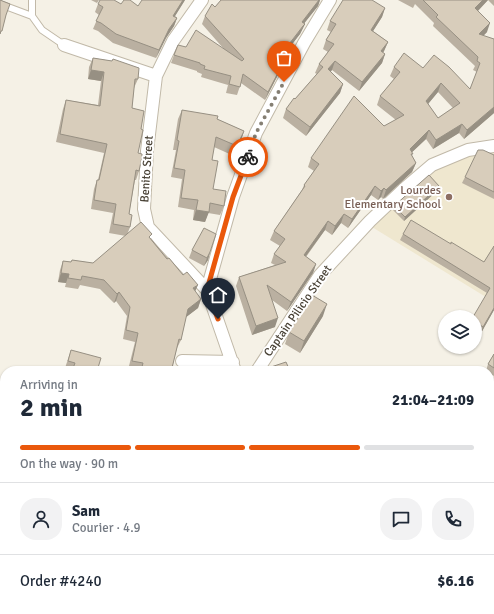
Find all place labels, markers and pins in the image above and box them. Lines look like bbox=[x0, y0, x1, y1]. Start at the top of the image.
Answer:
pin bbox=[267, 41, 301, 82]
place label: Lourdes Elementary School bbox=[345, 183, 441, 212]
marker: Lourdes Elementary School bbox=[444, 192, 454, 202]
pin bbox=[201, 278, 235, 319]

